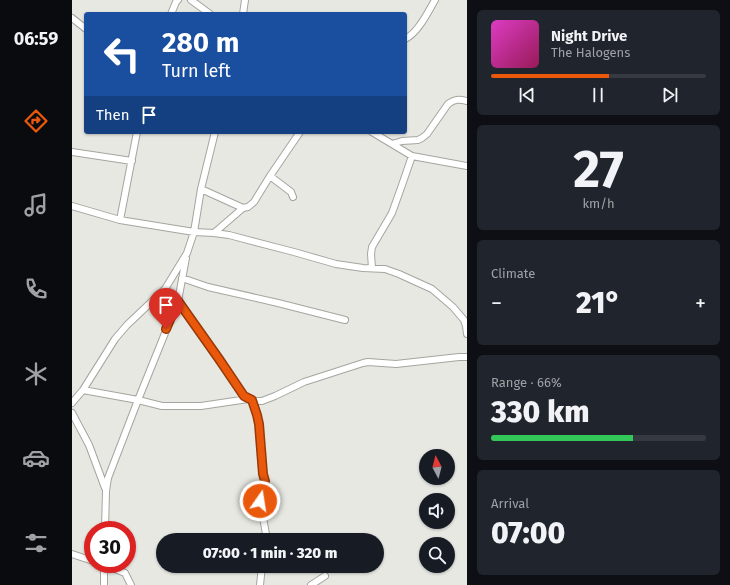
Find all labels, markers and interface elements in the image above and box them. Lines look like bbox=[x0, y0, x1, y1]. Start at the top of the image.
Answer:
text: 280 m bbox=[162, 26, 239, 59]
text: Night Drive bbox=[551, 27, 627, 45]
text: 06:59 bbox=[14, 28, 58, 50]
icon: left bbox=[96, 28, 148, 80]
text: The Halogens bbox=[551, 45, 630, 60]
text: Turn left bbox=[162, 60, 231, 82]
icon: previous bbox=[516, 84, 538, 106]
icon: pause bbox=[587, 84, 609, 106]
icon: next bbox=[659, 84, 681, 106]
icon: arrive bbox=[138, 104, 160, 126]
text: Then bbox=[96, 106, 130, 124]
icon: directions bbox=[22, 107, 50, 135]
text: 27 bbox=[573, 138, 624, 201]
icon: music bbox=[22, 191, 50, 219]
text: km/h bbox=[582, 196, 615, 211]
text: Climate bbox=[491, 266, 535, 281]
icon: phone bbox=[22, 275, 50, 303]
text: 21° bbox=[576, 285, 621, 321]
pin bbox=[149, 288, 183, 329]
text: − bbox=[491, 290, 502, 317]
text: + bbox=[695, 290, 706, 317]
icon: arrive bbox=[155, 294, 177, 316]
icon: climate bbox=[22, 360, 50, 388]
text: Range · 66% bbox=[491, 375, 562, 390]
text: 330 km bbox=[491, 394, 589, 430]
icon: car bbox=[22, 444, 50, 472]
north arrow bbox=[419, 449, 455, 485]
map controls bbox=[419, 449, 455, 573]
position arrow bbox=[239, 480, 281, 522]
button: sound bbox=[419, 493, 455, 529]
text: Arrival bbox=[491, 496, 529, 511]
text: 07:00 bbox=[491, 515, 565, 551]
speed limit sign: 30 bbox=[84, 521, 136, 573]
icon: filters bbox=[22, 529, 50, 557]
button: search bbox=[419, 537, 455, 573]
text: 07:00 · 1 min · 320 m bbox=[203, 544, 337, 562]

